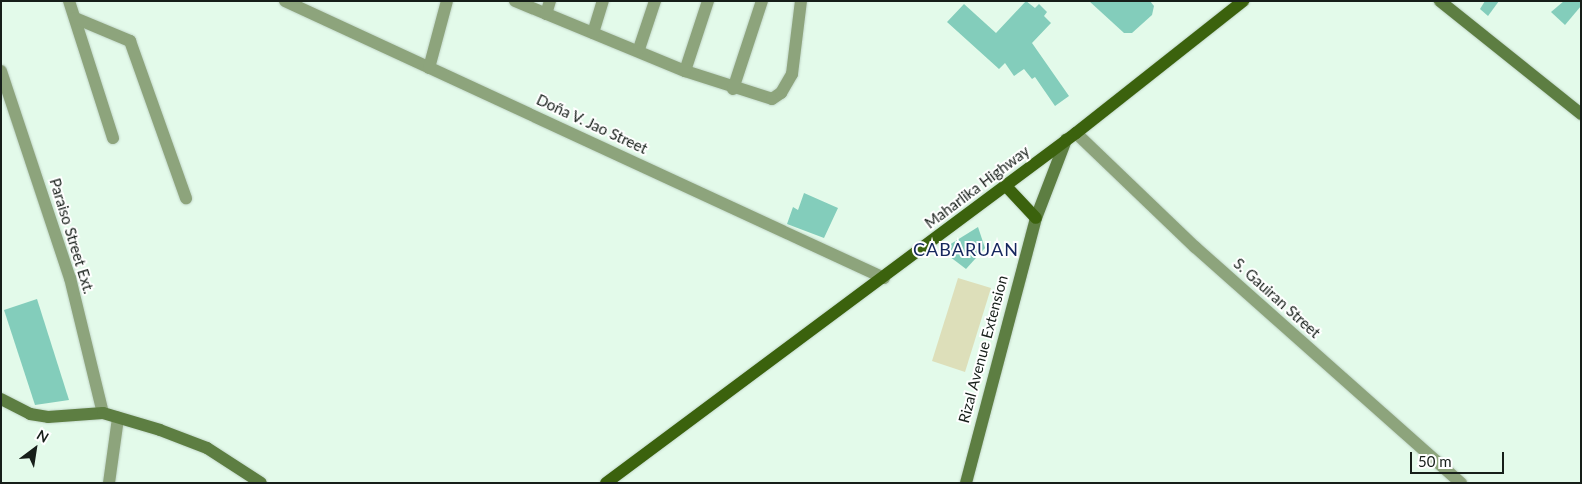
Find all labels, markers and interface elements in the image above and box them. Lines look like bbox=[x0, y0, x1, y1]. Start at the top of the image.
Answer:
street label: Doña V. Jao Street bbox=[533, 90, 651, 158]
street label: Maharlika Highway bbox=[921, 142, 1033, 232]
street label: Paraiso Street Ext. bbox=[46, 176, 98, 296]
district label: CABARUAN bbox=[912, 238, 1020, 260]
street label: S. Gauiran Street bbox=[1230, 254, 1324, 342]
street label: Rizal Avenue Extension bbox=[955, 273, 1011, 425]
north arrow bbox=[10, 424, 60, 474]
text: N bbox=[34, 426, 52, 446]
scale bar bbox=[1412, 442, 1506, 474]
text: 50 m bbox=[1418, 452, 1452, 470]

